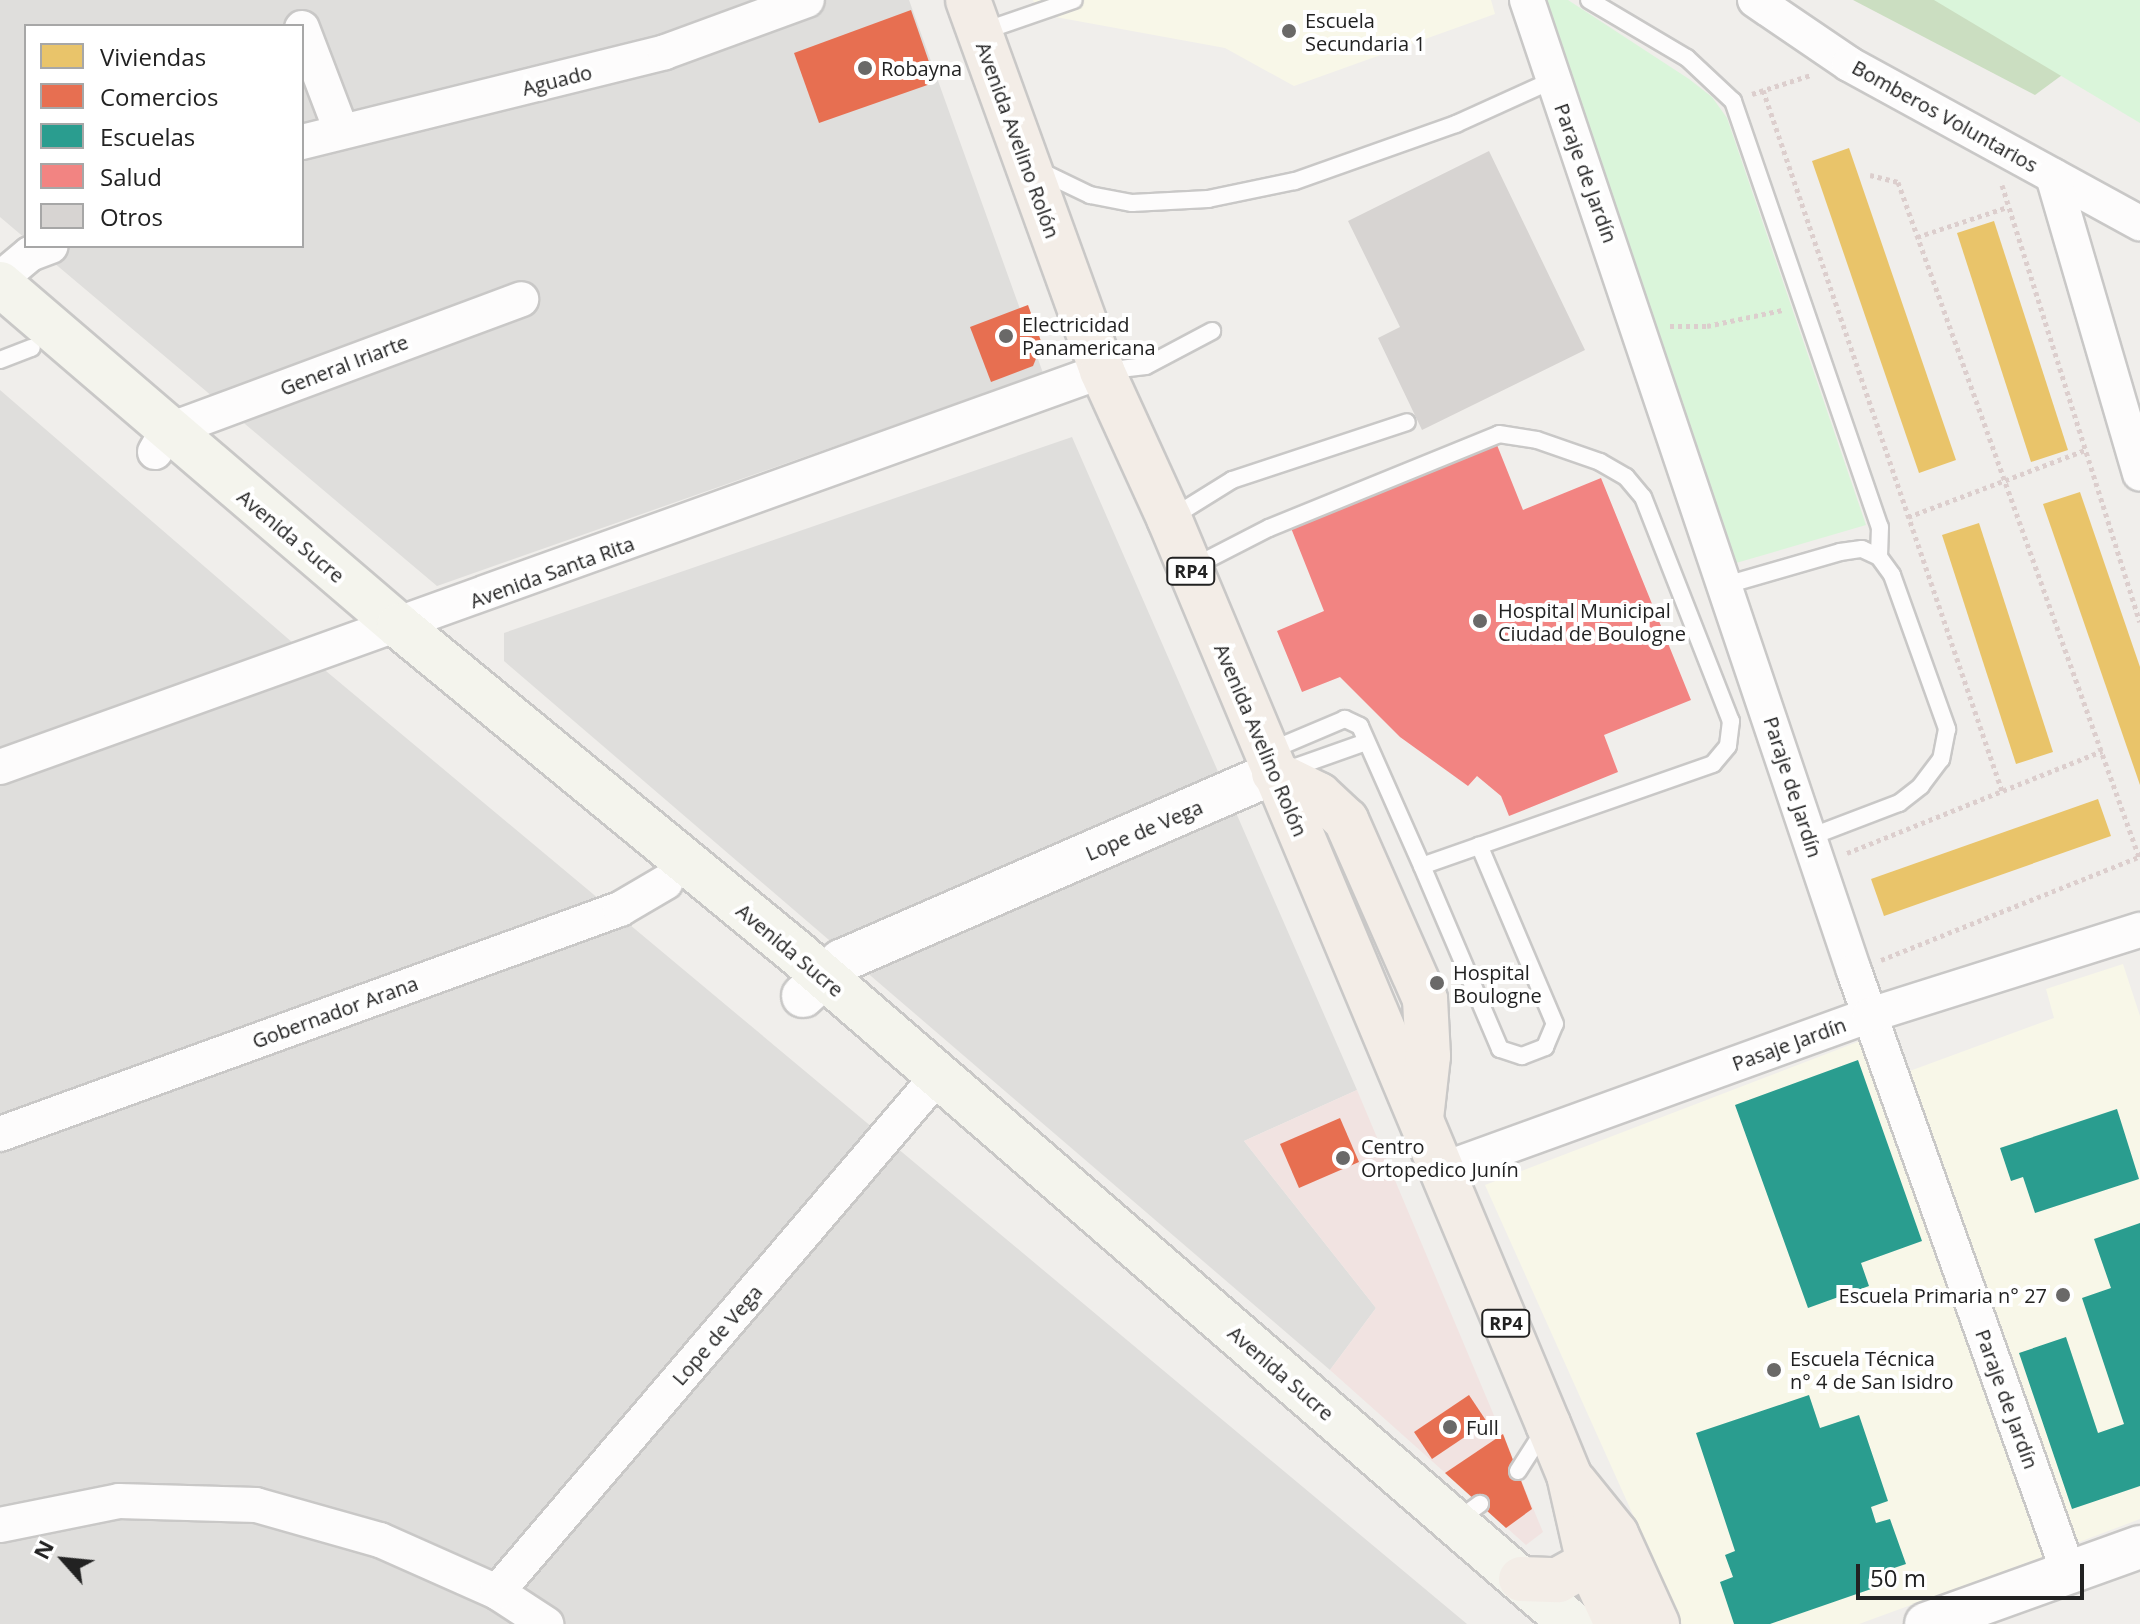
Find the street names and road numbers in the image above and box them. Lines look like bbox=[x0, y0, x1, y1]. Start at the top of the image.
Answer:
street label: Avenida Avelino Rolón bbox=[971, 39, 1065, 241]
street label: Bomberos Voluntarios bbox=[1848, 55, 2042, 177]
street label: Aguado bbox=[520, 60, 594, 100]
street label: Paraje de Jardín bbox=[1550, 100, 1622, 246]
street label: General Iriarte bbox=[277, 330, 411, 400]
street label: Avenida Sucre bbox=[233, 484, 349, 588]
street label: Avenida Santa Rita bbox=[467, 531, 637, 613]
road number: RP4 bbox=[1165, 557, 1217, 585]
street label: Avenida Avelino Rolón bbox=[1210, 640, 1312, 840]
street label: Paraje de Jardín bbox=[1759, 713, 1827, 861]
street label: Lope de Vega bbox=[1082, 795, 1206, 865]
street label: Avenida Sucre bbox=[732, 898, 848, 1002]
street label: Gobernador Arana bbox=[249, 971, 421, 1053]
street label: Pasaje Jardín bbox=[1729, 1012, 1849, 1076]
street label: Lope de Vega bbox=[667, 1280, 767, 1390]
road number: RP4 bbox=[1480, 1309, 1532, 1337]
street label: Avenida Sucre bbox=[1223, 1321, 1339, 1425]
street label: Paraje de Jardín bbox=[1971, 1326, 2043, 1472]

